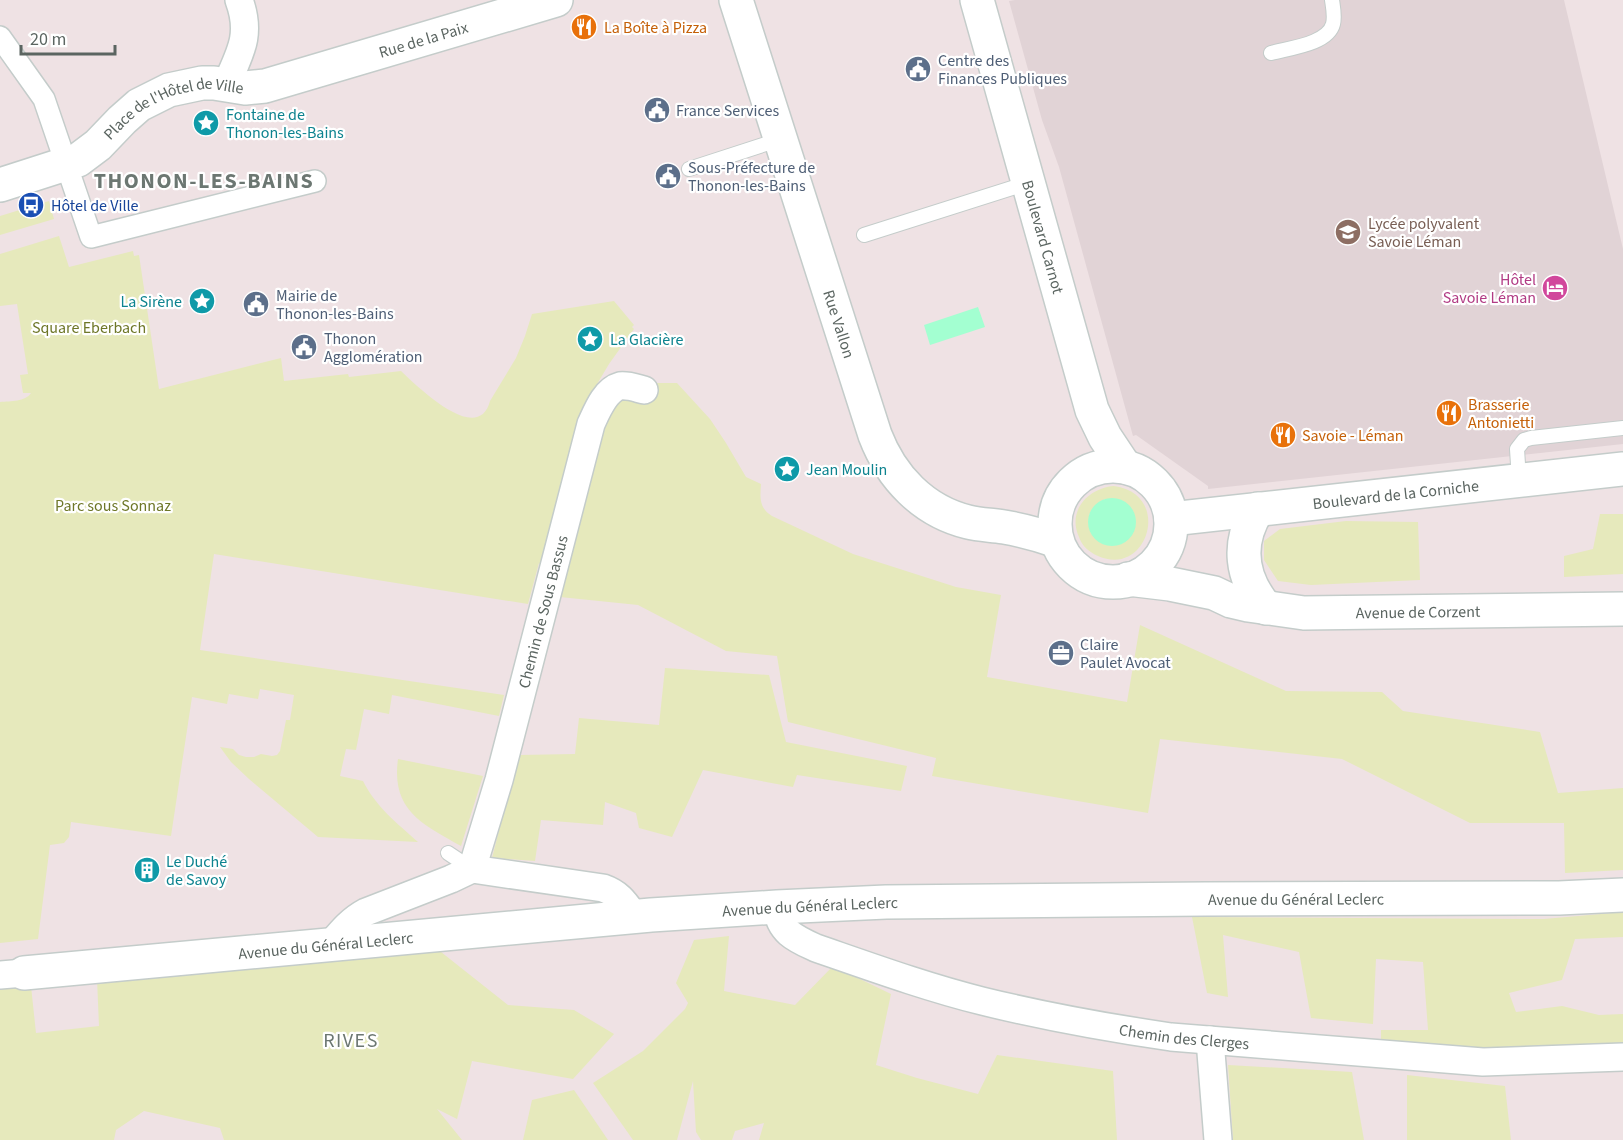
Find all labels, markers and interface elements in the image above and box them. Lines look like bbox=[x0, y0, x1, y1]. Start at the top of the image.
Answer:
restaurant icon: La Boîte à Pizza bbox=[569, 12, 599, 42]
street label: Rue de la Paix bbox=[376, 17, 471, 64]
place label: La Boîte à Pizza bbox=[604, 17, 707, 39]
scale bar bbox=[21, 18, 116, 56]
text: 20 m bbox=[30, 27, 66, 52]
place label: Centre des Finances Publiques bbox=[938, 50, 1067, 90]
public building icon: Centre des Finances Publiques bbox=[903, 54, 933, 84]
street label: Place de l'Hôtel de Ville bbox=[99, 73, 245, 145]
public building icon: France Services bbox=[642, 95, 672, 125]
place label: France Services bbox=[676, 100, 779, 122]
place label: Fontaine de Thonon-les-Bains bbox=[226, 104, 344, 144]
place icon: Fontaine de Thonon-les-Bains bbox=[191, 108, 221, 138]
place label: Sous-Préfecture de Thonon-les-Bains bbox=[688, 157, 815, 197]
public building icon: Sous-Préfecture de Thonon-les-Bains bbox=[653, 161, 683, 191]
district label: THONON-LES-BAINS bbox=[94, 165, 314, 197]
street label: Boulevard Carnot bbox=[1016, 178, 1069, 297]
bus stop icon: Hôtel de Ville bbox=[16, 190, 46, 220]
place label: Hôtel de Ville bbox=[51, 195, 139, 217]
place label: Lycée polyvalent Savoie Léman bbox=[1368, 213, 1480, 253]
school or university icon: Lycée polyvalent Savoie Léman bbox=[1333, 217, 1363, 247]
place label: Hôtel Savoie Léman bbox=[1443, 269, 1536, 309]
hotel icon: Hôtel Savoie Léman bbox=[1540, 273, 1570, 303]
place label: Mairie de Thonon-les-Bains bbox=[276, 285, 394, 325]
place icon: La Sirène bbox=[187, 286, 217, 316]
street label: Rue Vallon bbox=[817, 287, 860, 361]
public building icon: Mairie de Thonon-les-Bains bbox=[241, 289, 271, 319]
place label: La Sirène bbox=[120, 291, 182, 313]
park label: Square Eberbach bbox=[32, 317, 146, 339]
place icon: La Glacière bbox=[575, 324, 605, 354]
place label: Thonon Agglomération bbox=[324, 328, 423, 368]
place label: La Glacière bbox=[610, 329, 684, 351]
public building icon: Thonon Agglomération bbox=[289, 332, 319, 362]
place label: Brasserie Antonietti bbox=[1468, 394, 1534, 434]
restaurant icon: Brasserie Antonietti bbox=[1434, 398, 1464, 428]
restaurant icon: Savoie - Léman bbox=[1268, 420, 1298, 450]
place label: Savoie - Léman bbox=[1302, 425, 1404, 447]
place icon: Jean Moulin bbox=[772, 454, 802, 484]
place label: Jean Moulin bbox=[806, 459, 887, 481]
street label: Boulevard de la Corniche bbox=[1311, 475, 1480, 515]
park label: Parc sous Sonnaz bbox=[55, 495, 171, 517]
street label: Chemin de Sous Bassus bbox=[513, 533, 574, 691]
street label: Avenue de Corzent bbox=[1355, 601, 1481, 624]
place label: Claire Paulet Avocat bbox=[1080, 634, 1171, 674]
office icon: Claire Paulet Avocat bbox=[1046, 638, 1076, 668]
place label: Le Duché de Savoy bbox=[166, 851, 227, 891]
building icon: Le Duché de Savoy bbox=[132, 855, 162, 885]
street label: Avenue du Général Leclerc bbox=[1208, 888, 1384, 911]
street label: Avenue du Général Leclerc bbox=[722, 892, 898, 922]
street label: Avenue du Général Leclerc bbox=[237, 927, 414, 965]
street label: Chemin des Clerges bbox=[1117, 1019, 1250, 1055]
district label: RIVES bbox=[323, 1027, 379, 1055]

